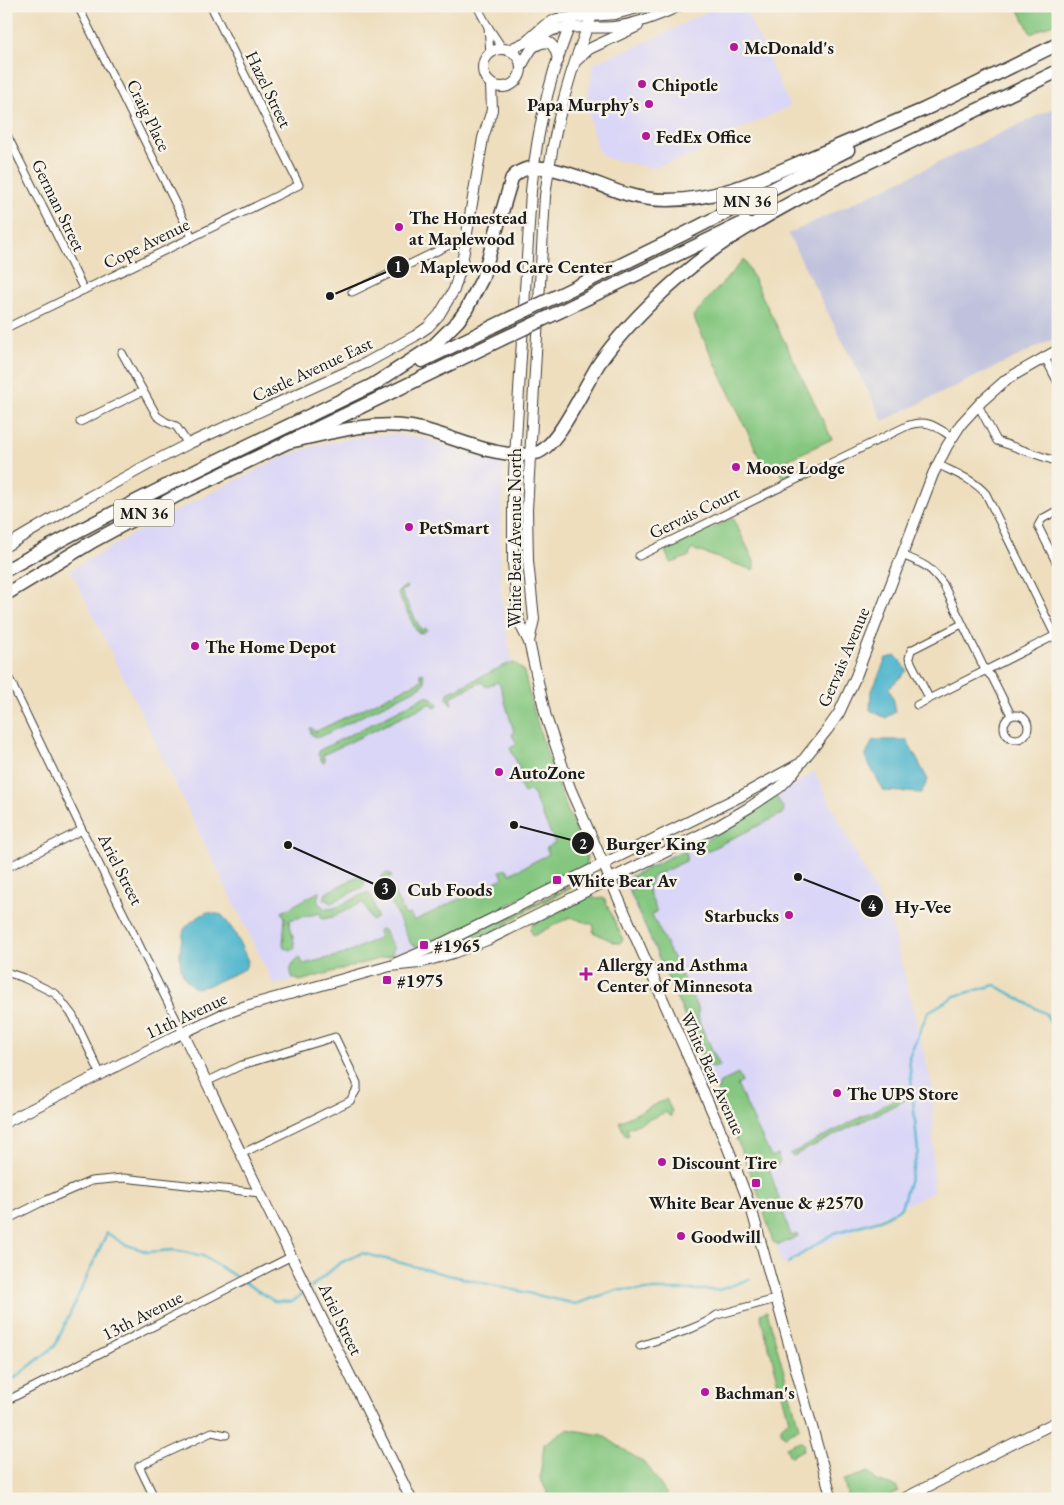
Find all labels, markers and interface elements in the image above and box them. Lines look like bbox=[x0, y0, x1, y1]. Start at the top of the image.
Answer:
place label: McDonald's bbox=[744, 36, 834, 59]
marker: McDonald's bbox=[728, 41, 740, 53]
street label: Hazel Street bbox=[241, 47, 298, 132]
place label: Chipotle bbox=[652, 73, 719, 96]
street label: Craig Place bbox=[122, 75, 176, 155]
marker: Chipotle bbox=[636, 78, 648, 90]
place label: Papa Murphy’s bbox=[527, 93, 639, 116]
marker: Papa Murphy’s bbox=[643, 98, 655, 110]
place label: FedEx Office bbox=[656, 125, 752, 148]
marker: FedEx Office bbox=[640, 130, 652, 142]
street label: German Street bbox=[27, 155, 91, 255]
road number: MN 36 bbox=[717, 188, 777, 215]
place label: The Homestead at Maplewood bbox=[409, 206, 527, 250]
street label: Cope Avenue bbox=[99, 212, 193, 274]
marker: The Homestead at Maplewood bbox=[393, 221, 405, 233]
callout: Maplewood Care Center bbox=[385, 250, 623, 284]
text: Maplewood Care Center bbox=[420, 254, 613, 279]
text: 1 bbox=[394, 257, 402, 276]
street label: Castle Avenue East bbox=[248, 331, 376, 407]
street label: White Bear Avenue North bbox=[503, 448, 526, 628]
place label: Moose Lodge bbox=[746, 456, 845, 479]
marker: Moose Lodge bbox=[730, 461, 742, 473]
street label: Gervais Court bbox=[645, 480, 743, 544]
road number: MN 36 bbox=[114, 499, 174, 526]
place label: PetSmart bbox=[419, 516, 489, 539]
marker: PetSmart bbox=[403, 521, 415, 533]
street label: Gervais Avenue bbox=[812, 604, 874, 710]
place label: The Home Depot bbox=[205, 635, 336, 658]
marker: The Home Depot bbox=[189, 640, 201, 652]
place label: AutoZone bbox=[508, 761, 585, 784]
marker: AutoZone bbox=[493, 766, 505, 778]
callout: Burger King bbox=[571, 826, 716, 860]
street label: Ariel Street bbox=[93, 828, 149, 909]
text: Burger King bbox=[606, 831, 707, 856]
text: 2 bbox=[579, 834, 587, 853]
place label: White Bear Av bbox=[567, 869, 678, 892]
callout: Cub Foods bbox=[373, 872, 502, 906]
marker: White Bear Av bbox=[551, 874, 563, 886]
text: Cub Foods bbox=[408, 877, 493, 902]
text: 3 bbox=[381, 879, 389, 898]
callout: Hy-Vee bbox=[860, 889, 961, 923]
text: Hy-Vee bbox=[895, 894, 951, 919]
text: 4 bbox=[868, 896, 877, 915]
place label: Starbucks bbox=[705, 904, 779, 927]
marker: Starbucks bbox=[783, 909, 795, 921]
place label: #1965 bbox=[434, 934, 481, 957]
marker: #1965 bbox=[418, 939, 430, 951]
place label: Allergy and Asthma Center of Minnesota bbox=[596, 953, 753, 997]
marker: Allergy and Asthma Center of Minnesota bbox=[579, 967, 593, 981]
place label: #1975 bbox=[397, 969, 444, 992]
marker: #1975 bbox=[381, 974, 393, 986]
street label: 11th Avenue bbox=[142, 986, 230, 1044]
street label: White Bear Avenue bbox=[676, 1008, 750, 1138]
place label: The UPS Store bbox=[847, 1082, 959, 1105]
marker: The UPS Store bbox=[831, 1087, 843, 1099]
place label: Discount Tire bbox=[672, 1151, 777, 1174]
marker: Discount Tire bbox=[656, 1156, 668, 1168]
marker: White Bear Avenue & #2570 bbox=[750, 1177, 762, 1189]
place label: White Bear Avenue & #2570 bbox=[649, 1191, 864, 1214]
place label: Goodwill bbox=[691, 1225, 761, 1248]
marker: Goodwill bbox=[675, 1230, 687, 1242]
street label: Ariel Street bbox=[313, 1278, 368, 1359]
street label: 13th Avenue bbox=[98, 1285, 186, 1345]
place label: Bachman's bbox=[715, 1381, 795, 1404]
marker: Bachman's bbox=[699, 1386, 711, 1398]

